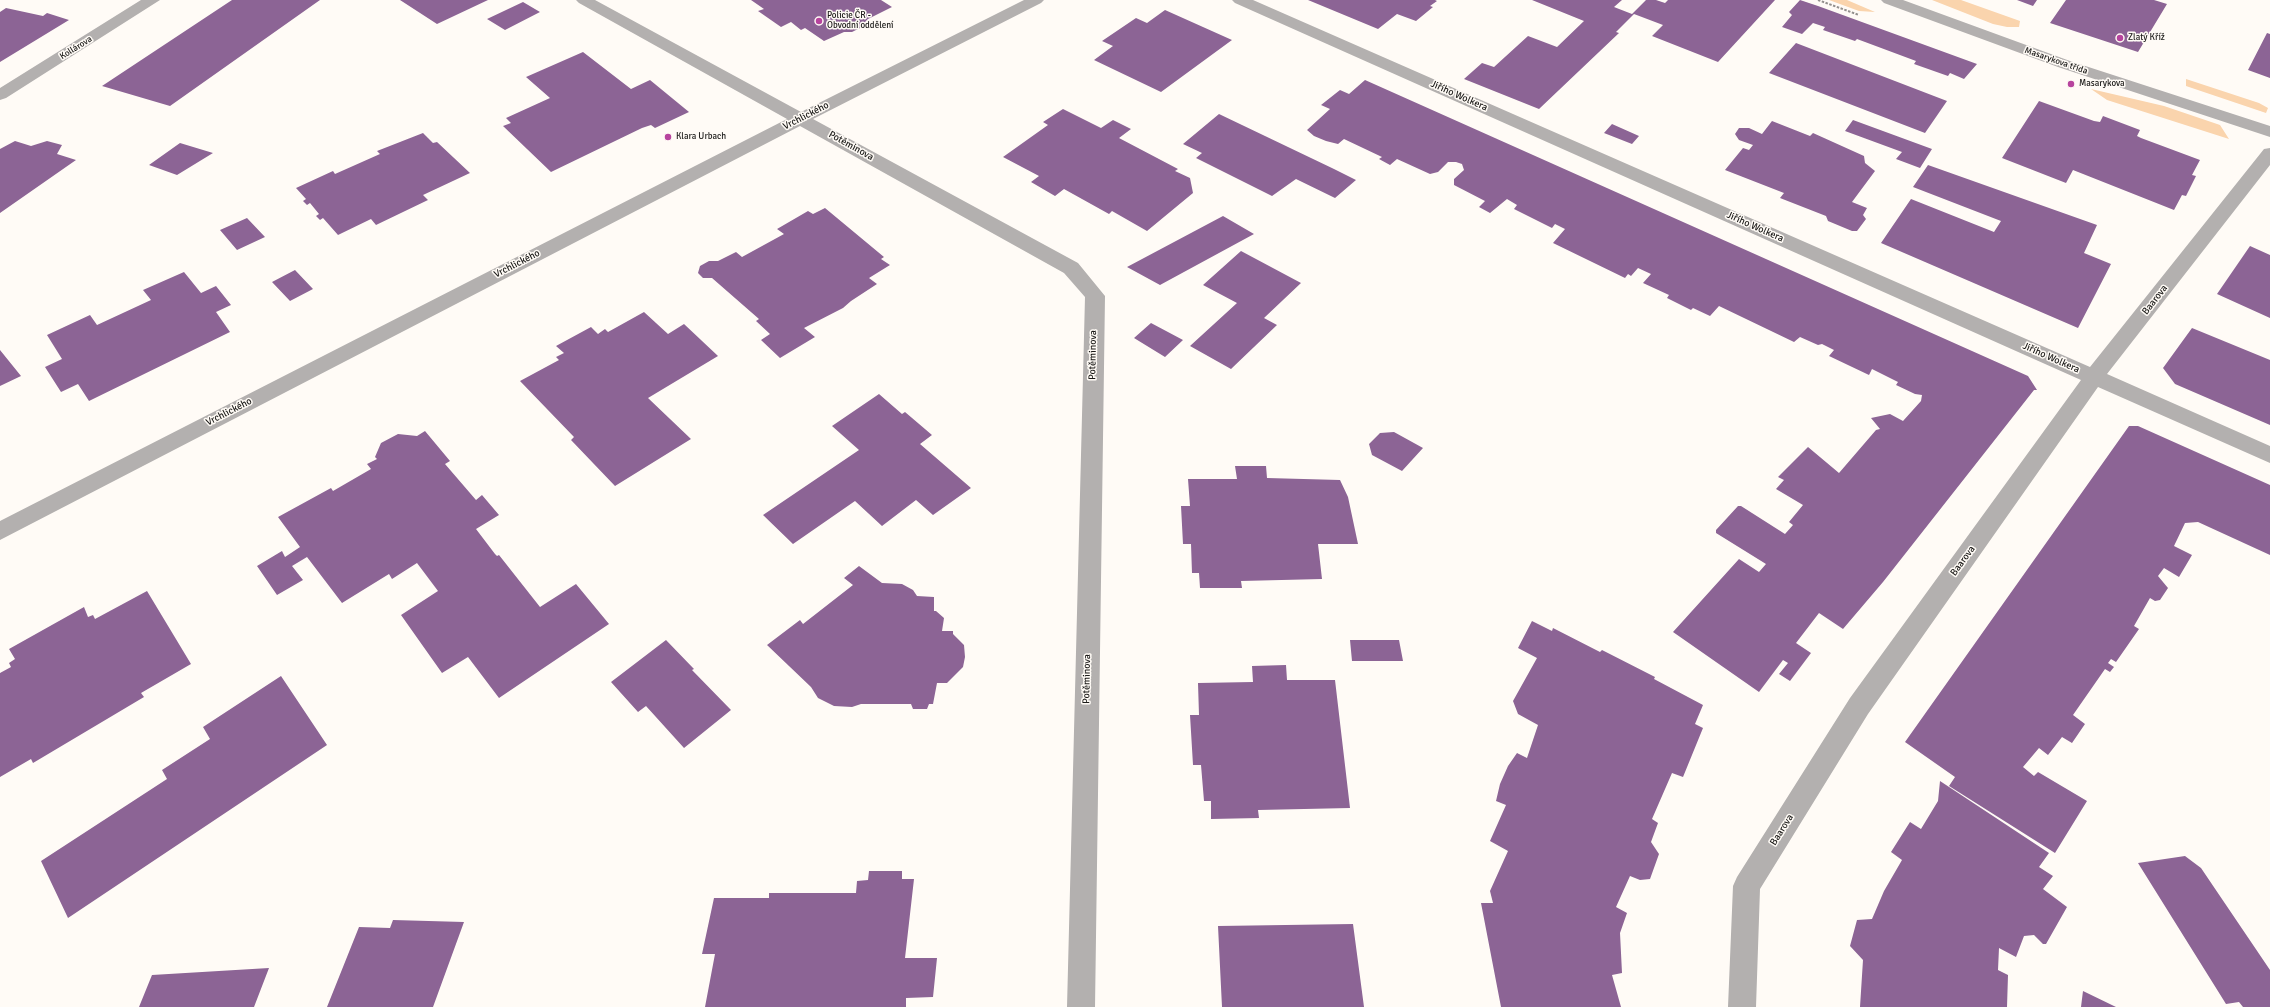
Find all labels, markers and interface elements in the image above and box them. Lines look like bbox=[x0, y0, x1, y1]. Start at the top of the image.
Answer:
place label: Policie ČR - Obvodní oddělení bbox=[827, 11, 894, 32]
marker: Policie ČR - Obvodní oddělení bbox=[814, 16, 824, 26]
marker: Zlatý Kříž bbox=[2115, 33, 2125, 43]
place label: Zlatý Kříž bbox=[2128, 33, 2165, 43]
street label: Kollárova bbox=[58, 34, 94, 62]
street label: Masarykova třída bbox=[2023, 45, 2089, 77]
street label: Jiřího Wolkera bbox=[1429, 78, 1489, 114]
marker: Masarykova bbox=[2066, 79, 2076, 89]
place label: Masarykova bbox=[2079, 79, 2125, 89]
street label: Vrchlického bbox=[781, 99, 831, 133]
street label: Potěminova bbox=[826, 129, 876, 163]
marker: Klara Urbach bbox=[663, 132, 673, 142]
place label: Klara Urbach bbox=[676, 132, 726, 142]
street label: Jiřího Wolkera bbox=[1725, 209, 1785, 245]
street label: Vrchlického bbox=[492, 247, 542, 281]
street label: Baarova bbox=[2140, 283, 2170, 317]
street label: Potěminova bbox=[1087, 330, 1099, 380]
street label: Jiřího Wolkera bbox=[2021, 340, 2081, 376]
street label: Vrchlického bbox=[204, 395, 254, 429]
street label: Baarova bbox=[1948, 544, 1978, 578]
street label: Potěminova bbox=[1081, 654, 1093, 704]
street label: Baarova bbox=[1768, 812, 1796, 848]

